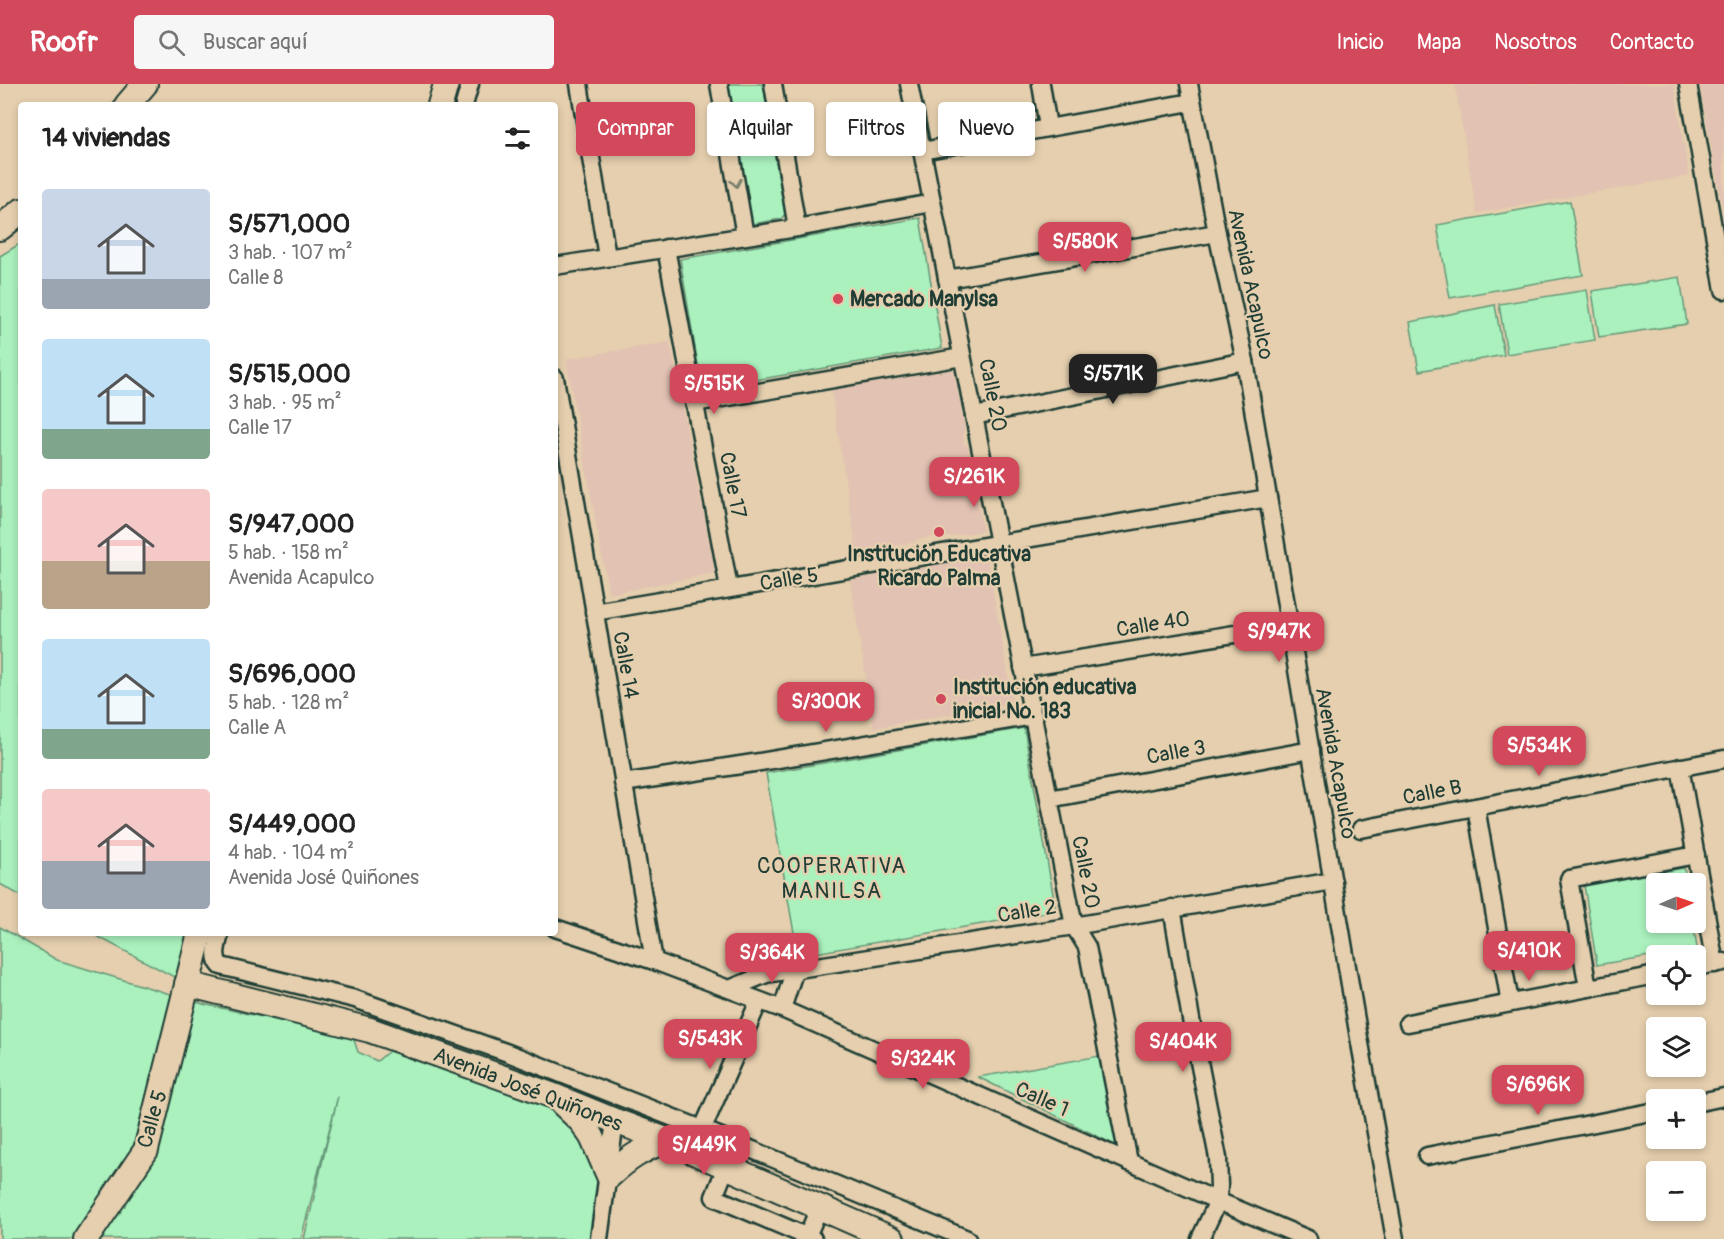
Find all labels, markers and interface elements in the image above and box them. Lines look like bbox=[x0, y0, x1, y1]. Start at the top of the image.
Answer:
search box bbox=[134, 15, 554, 69]
text: Roofr bbox=[30, 25, 98, 60]
icon: search bbox=[155, 26, 188, 59]
text: Buscar aquí bbox=[203, 28, 308, 56]
text: Inicio bbox=[1337, 29, 1384, 56]
text: Mapa bbox=[1417, 29, 1461, 56]
text: Nosotros bbox=[1494, 29, 1577, 56]
text: Contacto bbox=[1610, 29, 1694, 56]
chip: Comprar bbox=[576, 102, 695, 156]
chip: Alquilar bbox=[707, 102, 814, 156]
chip: Filtros bbox=[826, 102, 926, 156]
chip: Nuevo bbox=[938, 102, 1035, 156]
text: 14 viviendas bbox=[42, 122, 170, 154]
icon: filters bbox=[501, 122, 534, 155]
one-way arrow bbox=[729, 178, 742, 188]
street label: Avenida Acapulco bbox=[1221, 206, 1280, 362]
text: S/571,000 bbox=[228, 208, 350, 240]
icon: home bbox=[90, 213, 162, 285]
pin: S/580K bbox=[1036, 222, 1134, 273]
text: S/580K bbox=[1052, 229, 1118, 254]
text: 3 hab. · 107 m² bbox=[228, 240, 353, 265]
text: Calle 8 bbox=[228, 265, 283, 290]
place label: Mercado Manylsa bbox=[850, 286, 998, 313]
marker: Mercado Manylsa bbox=[831, 292, 845, 306]
pin: S/571K bbox=[1064, 354, 1162, 405]
street label: Calle 20 bbox=[972, 356, 1013, 434]
text: S/515,000 bbox=[228, 358, 351, 390]
text: S/571K bbox=[1083, 361, 1143, 386]
icon: home bbox=[90, 363, 162, 435]
pin: S/515K bbox=[665, 364, 763, 415]
text: S/515K bbox=[684, 371, 744, 396]
text: 3 hab. · 95 m² bbox=[228, 390, 342, 415]
text: Calle 17 bbox=[228, 415, 292, 440]
street label: Calle 17 bbox=[713, 450, 752, 521]
pin: S/261K bbox=[925, 457, 1023, 508]
text: S/261K bbox=[943, 464, 1005, 489]
text: S/947,000 bbox=[228, 508, 355, 540]
icon: home bbox=[90, 513, 162, 585]
marker: Institución Educativa Ricardo Palma bbox=[932, 525, 946, 539]
text: 5 hab. · 158 m² bbox=[228, 540, 349, 565]
place label: Institución Educativa Ricardo Palma bbox=[847, 541, 1031, 592]
street label: Calle 5 bbox=[758, 562, 820, 597]
text: Avenida Acapulco bbox=[228, 565, 374, 590]
street label: Calle 40 bbox=[1114, 605, 1192, 644]
pin: S/947K bbox=[1230, 612, 1328, 663]
text: S/947K bbox=[1247, 619, 1311, 644]
street label: Calle 14 bbox=[606, 629, 645, 701]
text: S/696,000 bbox=[228, 658, 356, 690]
icon: home bbox=[90, 663, 162, 735]
place label: Institución educativa inicial No. 183 bbox=[953, 674, 1137, 725]
pin: S/300K bbox=[777, 682, 875, 733]
street label: Avenida Acapulco bbox=[1309, 685, 1362, 841]
text: S/300K bbox=[791, 689, 861, 714]
text: 5 hab. · 128 m² bbox=[228, 690, 349, 715]
marker: Institución educativa inicial No. 183 bbox=[934, 692, 948, 706]
text: Calle A bbox=[228, 715, 286, 740]
pin: S/534K bbox=[1490, 726, 1588, 777]
text: S/534K bbox=[1507, 733, 1571, 758]
street label: Calle 3 bbox=[1145, 734, 1208, 771]
street label: Calle B bbox=[1400, 774, 1464, 811]
text: S/449,000 bbox=[228, 808, 356, 840]
icon: home bbox=[90, 813, 162, 885]
street label: Calle 20 bbox=[1065, 833, 1106, 911]
text: 4 hab. · 104 m² bbox=[228, 840, 354, 865]
district label: COOPERATIVA MANILSA bbox=[757, 852, 907, 905]
text: Avenida José Quiñones bbox=[228, 865, 419, 890]
north arrow bbox=[1646, 873, 1706, 933]
map controls bbox=[1646, 873, 1706, 1221]
street label: Calle 2 bbox=[996, 894, 1059, 929]
pin: S/410K bbox=[1480, 931, 1578, 982]
pin: S/364K bbox=[723, 933, 821, 984]
text: S/410K bbox=[1497, 938, 1561, 963]
text: S/364K bbox=[739, 940, 805, 965]
button: locate bbox=[1646, 945, 1706, 1005]
button: layers bbox=[1646, 1017, 1706, 1077]
pin: S/543K bbox=[661, 1019, 759, 1070]
pin: S/404K bbox=[1134, 1022, 1232, 1073]
text: S/543K bbox=[678, 1026, 742, 1051]
text: S/404K bbox=[1149, 1029, 1217, 1054]
pin: S/324K bbox=[874, 1039, 972, 1090]
street label: Avenida José Quiñones bbox=[429, 1041, 627, 1138]
text: S/324K bbox=[891, 1046, 955, 1071]
pin: S/696K bbox=[1489, 1065, 1587, 1116]
text: S/696K bbox=[1506, 1072, 1570, 1097]
street label: Calle 1 bbox=[1011, 1076, 1073, 1123]
street label: Calle 5 bbox=[131, 1087, 174, 1151]
button: + bbox=[1646, 1089, 1706, 1149]
pin: S/449K bbox=[655, 1125, 753, 1176]
text: S/449K bbox=[672, 1132, 736, 1157]
button: − bbox=[1646, 1161, 1706, 1221]

